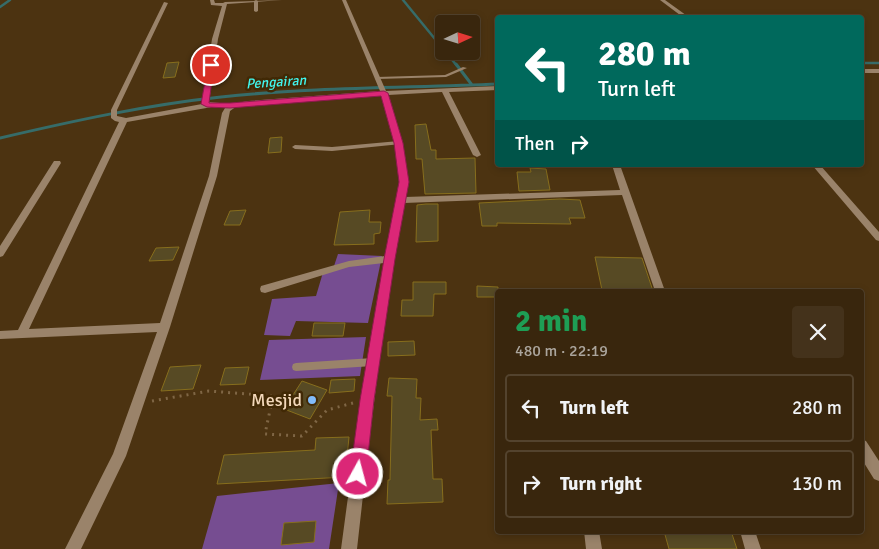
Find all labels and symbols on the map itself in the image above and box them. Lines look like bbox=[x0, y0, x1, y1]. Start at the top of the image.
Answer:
north arrow bbox=[435, 15, 480, 60]
pin bbox=[190, 44, 232, 86]
water label: Pengairan bbox=[245, 71, 307, 93]
place label: Mesjid bbox=[251, 389, 302, 411]
marker: Mesjid bbox=[306, 394, 318, 406]
position arrow bbox=[331, 447, 383, 499]

